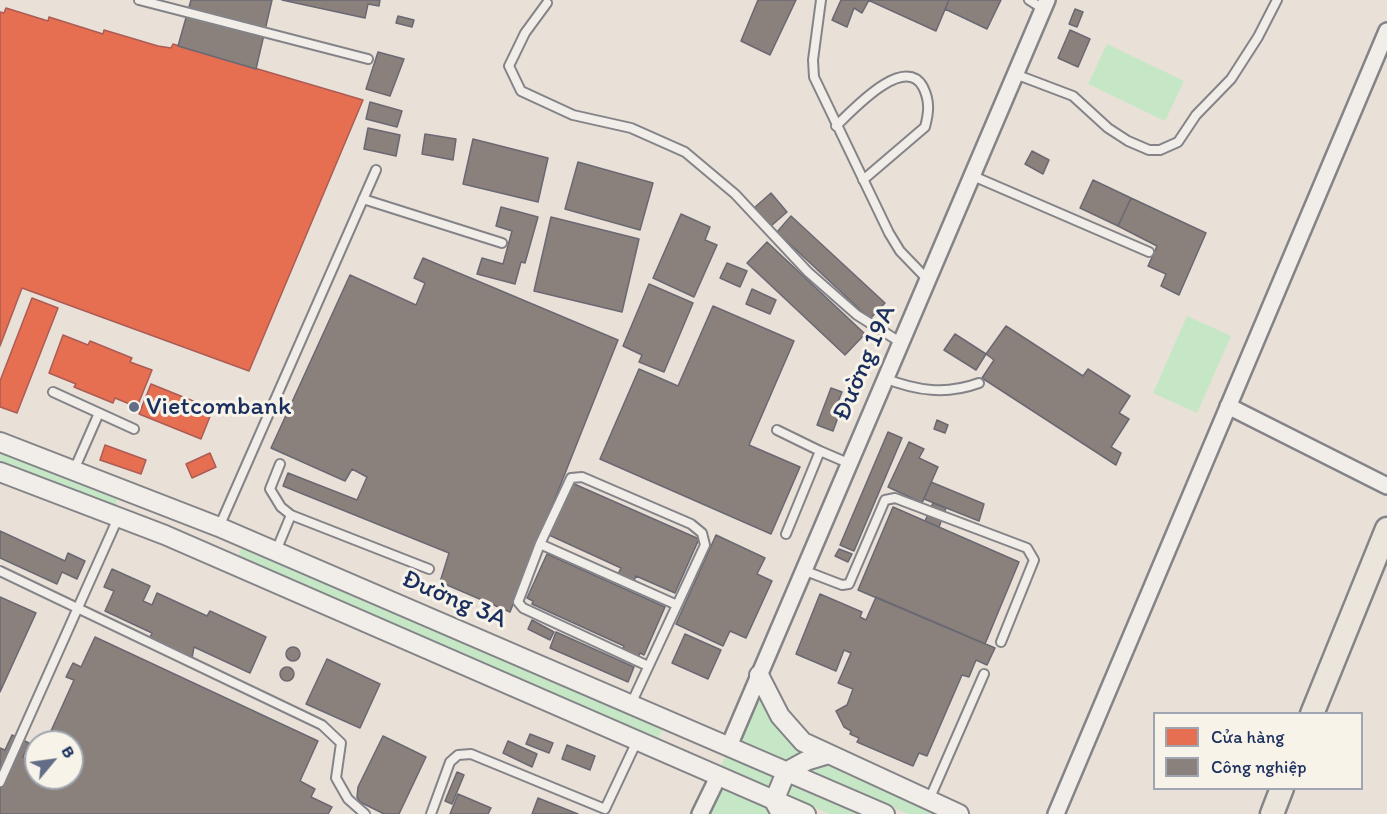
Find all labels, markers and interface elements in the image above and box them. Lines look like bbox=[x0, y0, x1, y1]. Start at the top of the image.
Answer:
street label: Đường 19A bbox=[827, 301, 903, 425]
place label: Vietcombank bbox=[146, 391, 291, 423]
marker: Vietcombank bbox=[127, 400, 141, 414]
street label: Đường 3A bbox=[397, 564, 511, 636]
legend bbox=[1153, 712, 1363, 790]
text: Cửa hàng bbox=[1211, 726, 1285, 748]
north arrow bbox=[24, 730, 84, 790]
text: B bbox=[58, 743, 79, 761]
text: Công nghiệp bbox=[1211, 756, 1307, 778]

